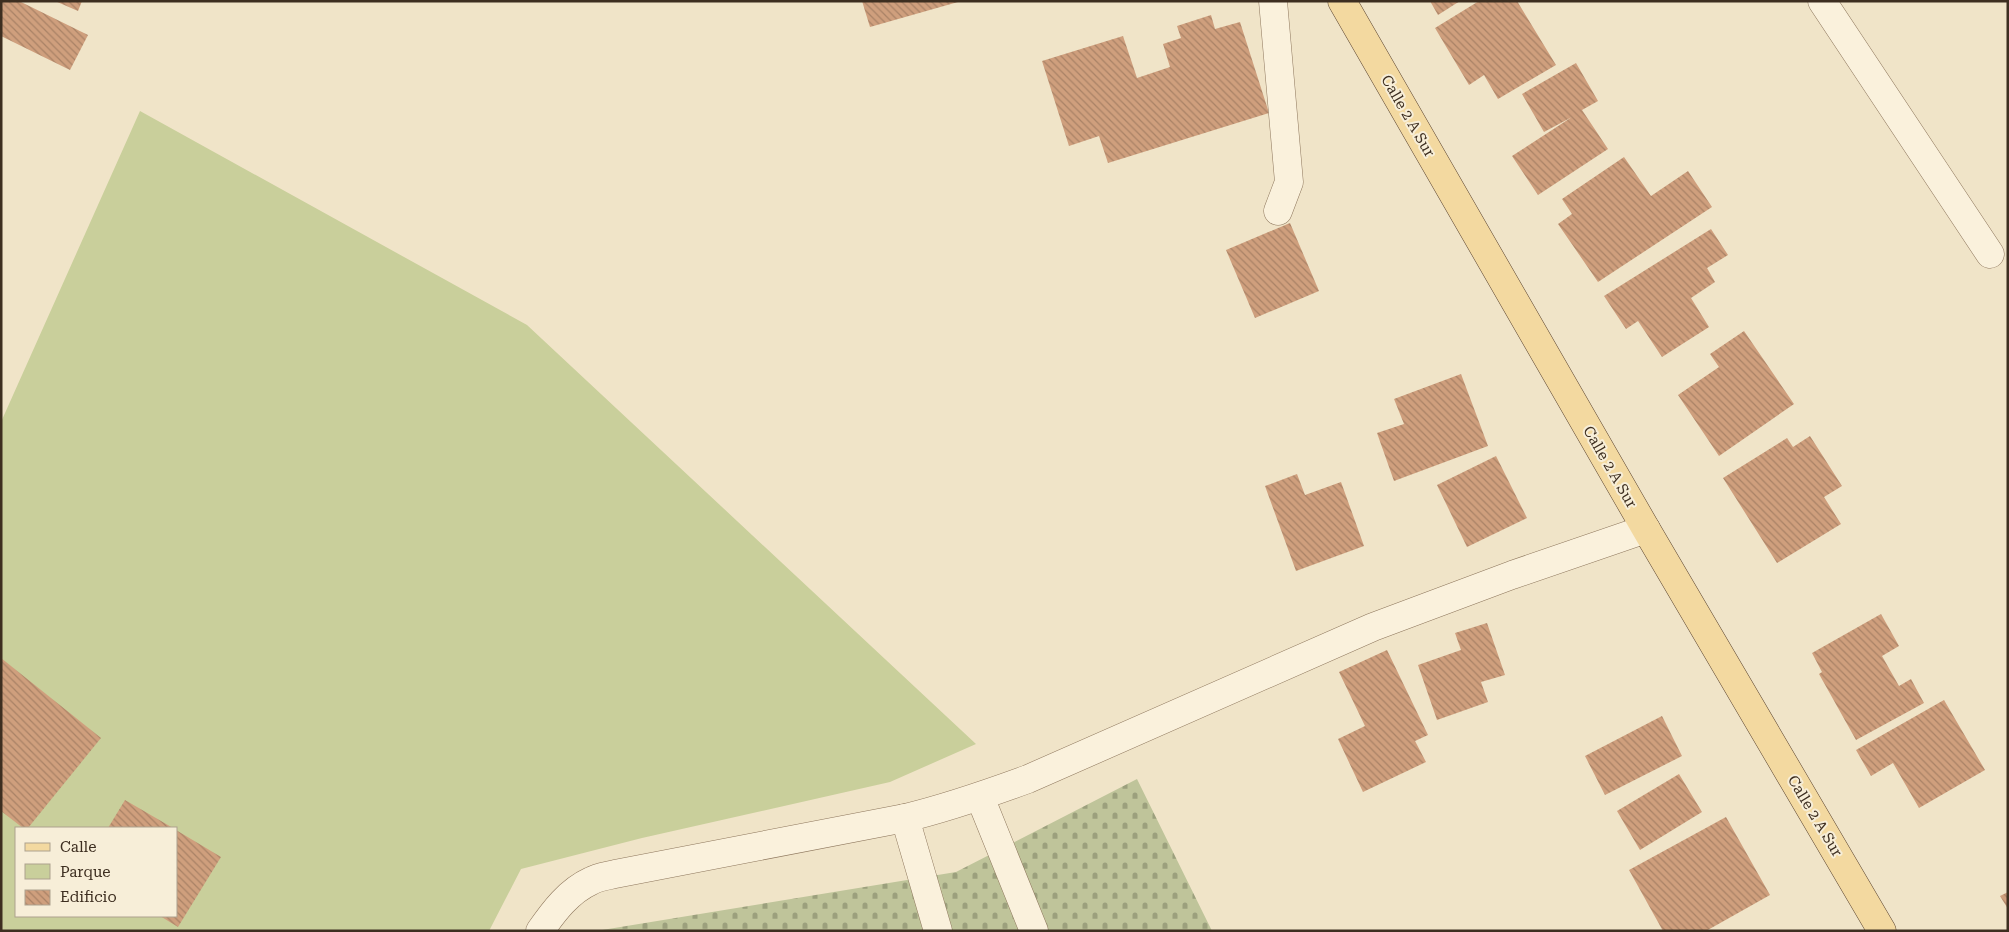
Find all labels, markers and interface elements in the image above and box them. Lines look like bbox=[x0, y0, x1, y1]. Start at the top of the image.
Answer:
street label: Calle 2 A Sur bbox=[1377, 72, 1439, 160]
street label: Calle 2 A Sur bbox=[1579, 423, 1641, 511]
street label: Calle 2 A Sur bbox=[1784, 772, 1846, 860]
legend bbox=[15, 827, 178, 917]
text: Calle bbox=[60, 838, 96, 856]
text: Parque bbox=[60, 863, 111, 881]
text: Edificio bbox=[60, 888, 117, 906]

